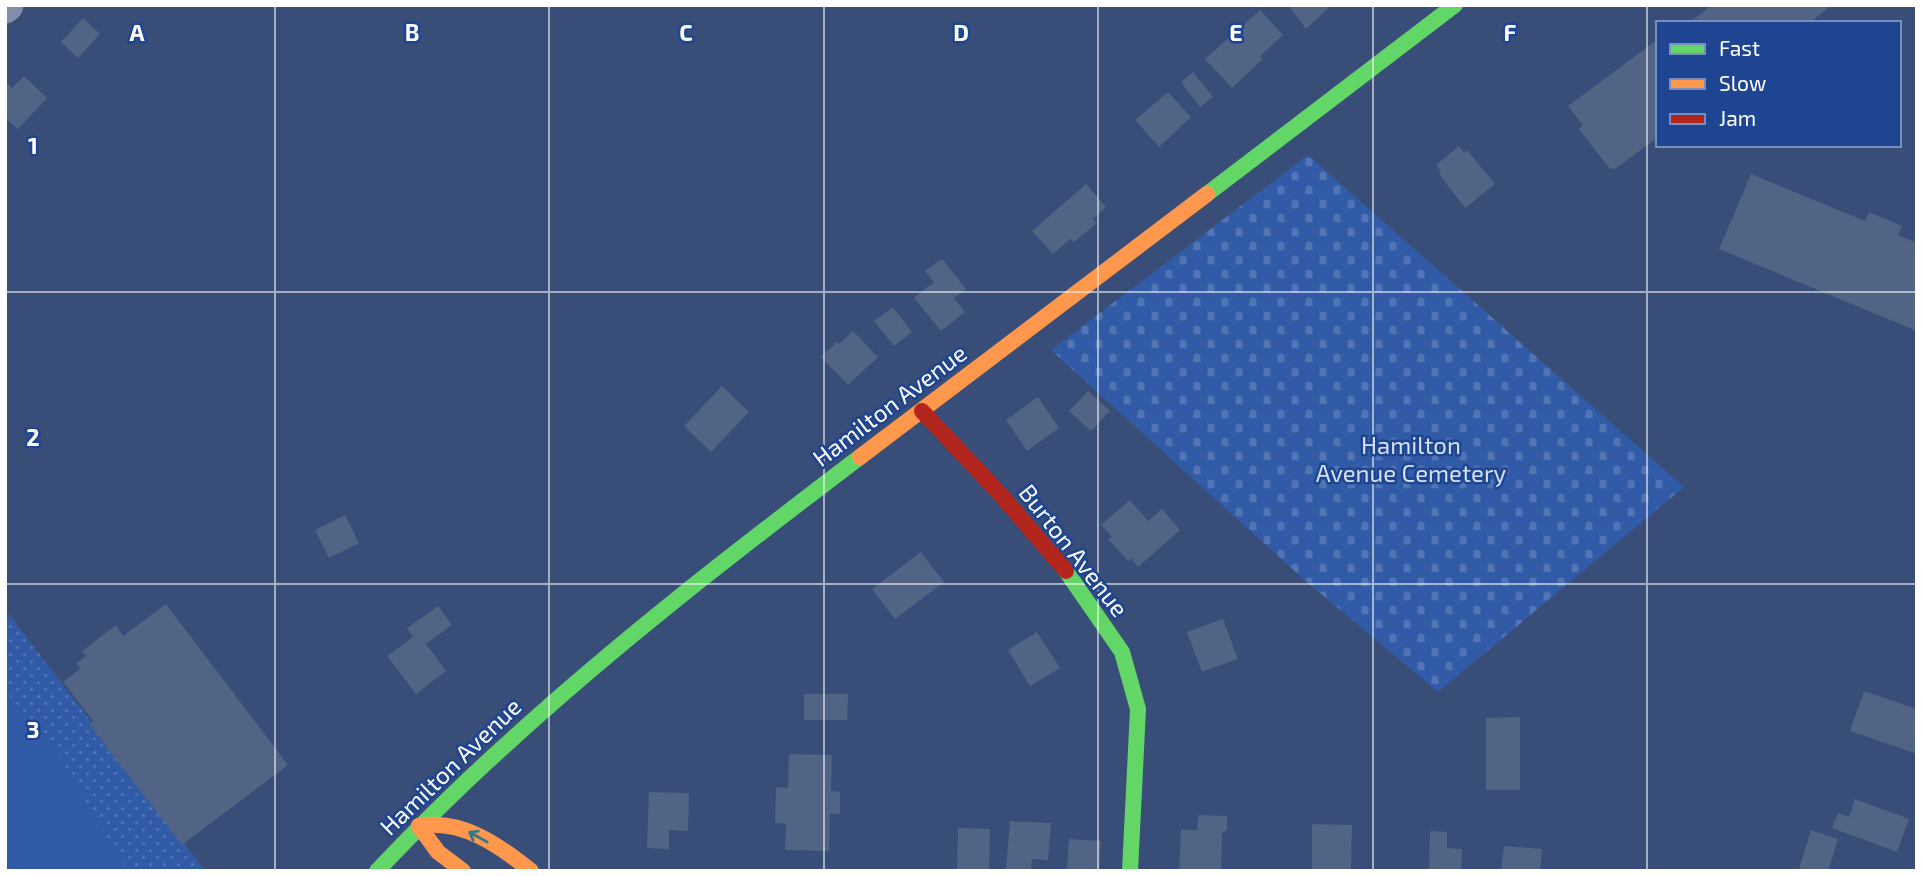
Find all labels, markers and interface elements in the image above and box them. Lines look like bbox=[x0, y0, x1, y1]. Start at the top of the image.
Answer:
text: A bbox=[129, 18, 145, 46]
text: B bbox=[405, 18, 419, 46]
text: C bbox=[679, 18, 693, 46]
text: D bbox=[953, 18, 969, 46]
text: E bbox=[1229, 18, 1243, 46]
text: F bbox=[1504, 18, 1517, 46]
legend bbox=[1656, 21, 1901, 147]
text: Fast bbox=[1719, 35, 1760, 60]
text: Slow bbox=[1719, 70, 1766, 95]
text: Jam bbox=[1719, 105, 1756, 130]
text: 1 bbox=[28, 131, 38, 159]
street label: Hamilton Avenue bbox=[806, 338, 972, 472]
text: 2 bbox=[26, 423, 40, 451]
park label: Hamilton Avenue Cemetery bbox=[1316, 430, 1507, 487]
street label: Burton Avenue bbox=[1013, 478, 1135, 622]
street label: Hamilton Avenue bbox=[373, 691, 527, 841]
text: 3 bbox=[26, 715, 40, 743]
one-way arrow bbox=[469, 830, 489, 844]

